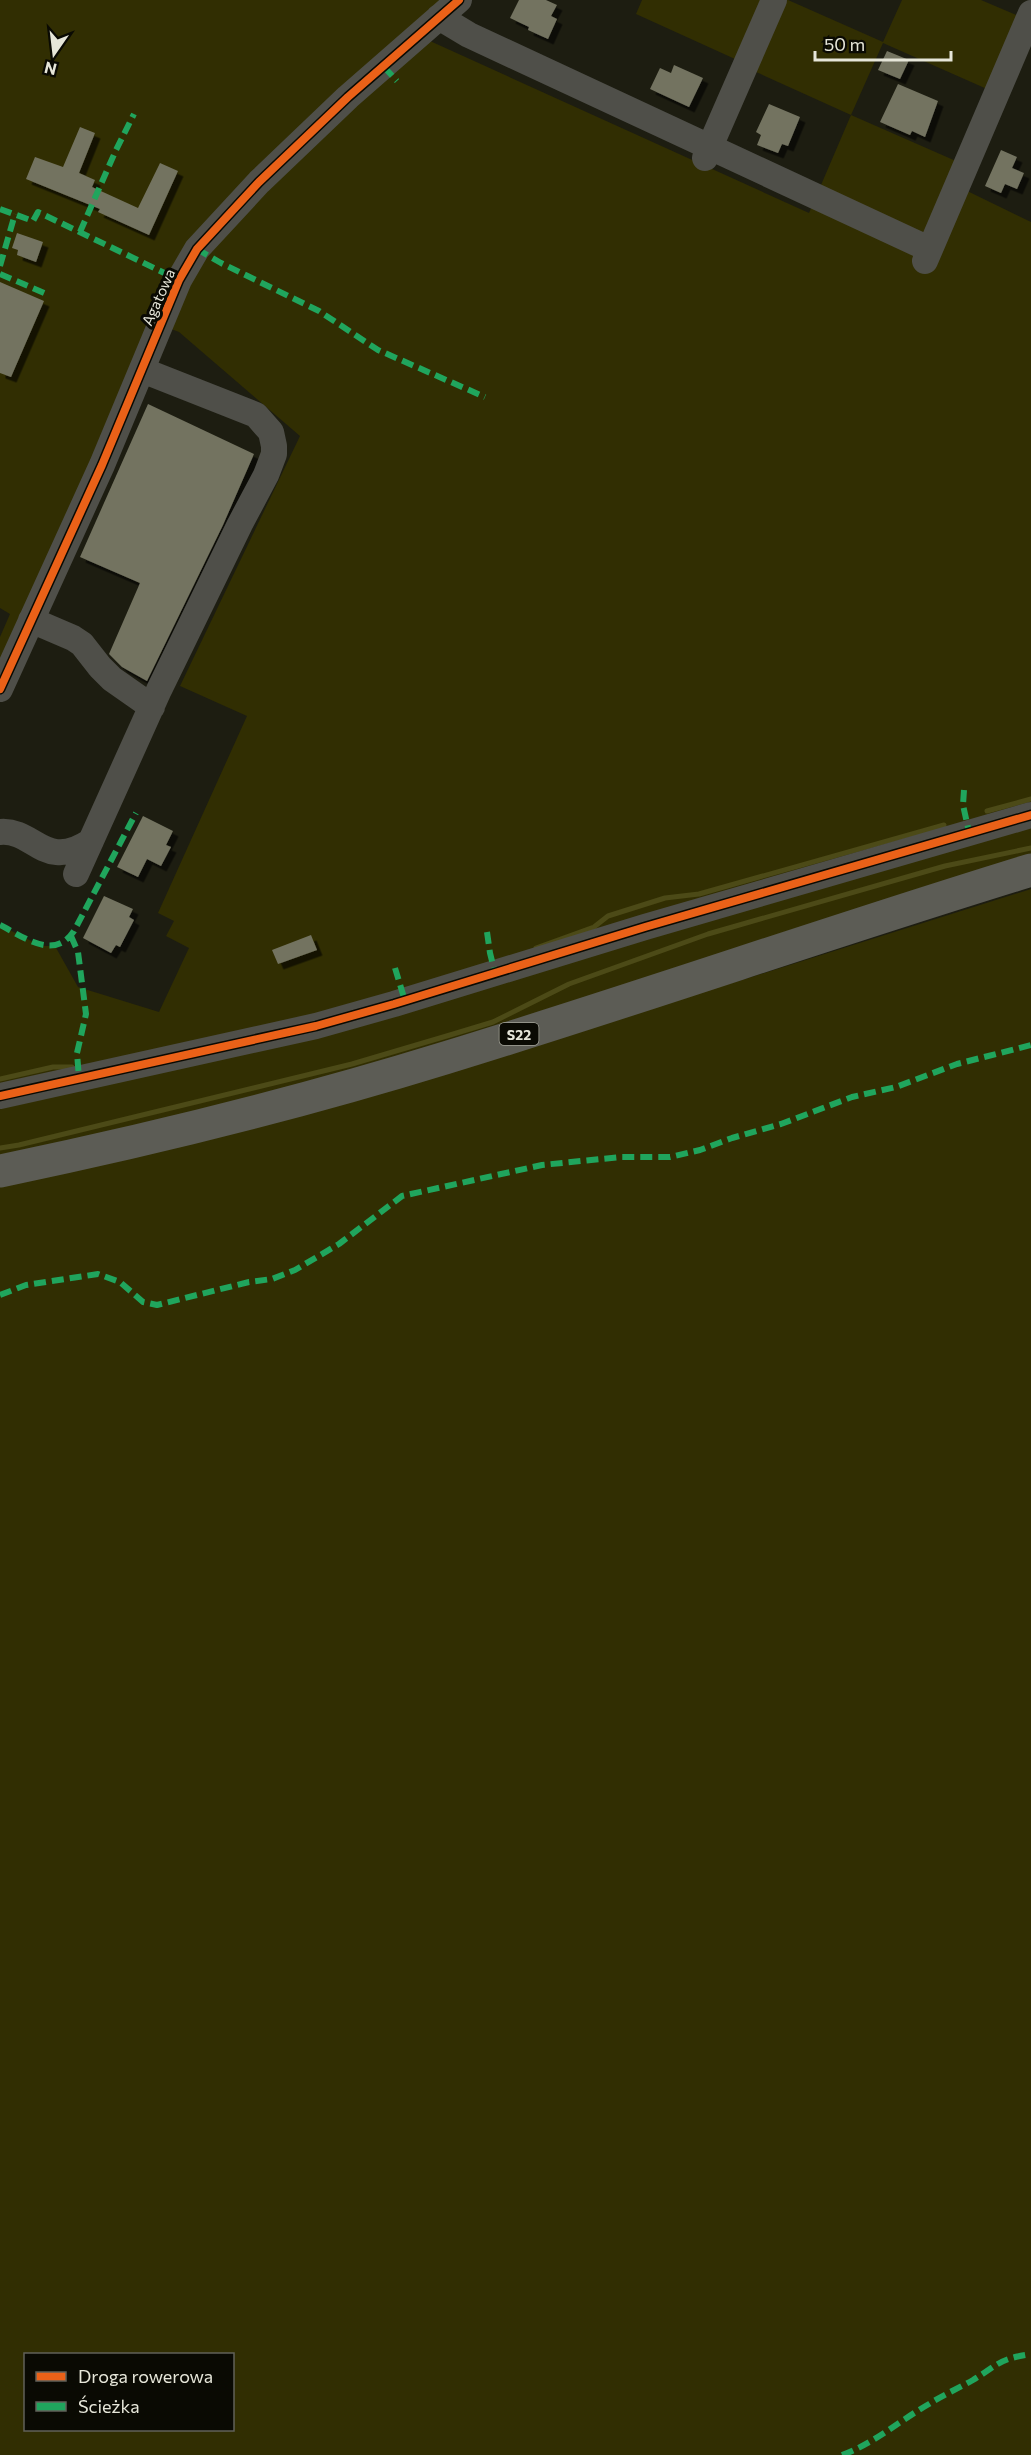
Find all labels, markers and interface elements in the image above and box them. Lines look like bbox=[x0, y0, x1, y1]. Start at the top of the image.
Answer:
north arrow bbox=[24, 24, 84, 84]
scale bar bbox=[815, 24, 952, 62]
text: 50 m bbox=[824, 33, 865, 55]
text: N bbox=[42, 58, 58, 80]
street label: Agatowa bbox=[138, 266, 178, 328]
road number: S22 bbox=[500, 1023, 538, 1045]
legend bbox=[24, 2353, 234, 2431]
text: Droga rowerowa bbox=[78, 2365, 213, 2387]
text: Ścieżka bbox=[78, 2395, 140, 2417]

